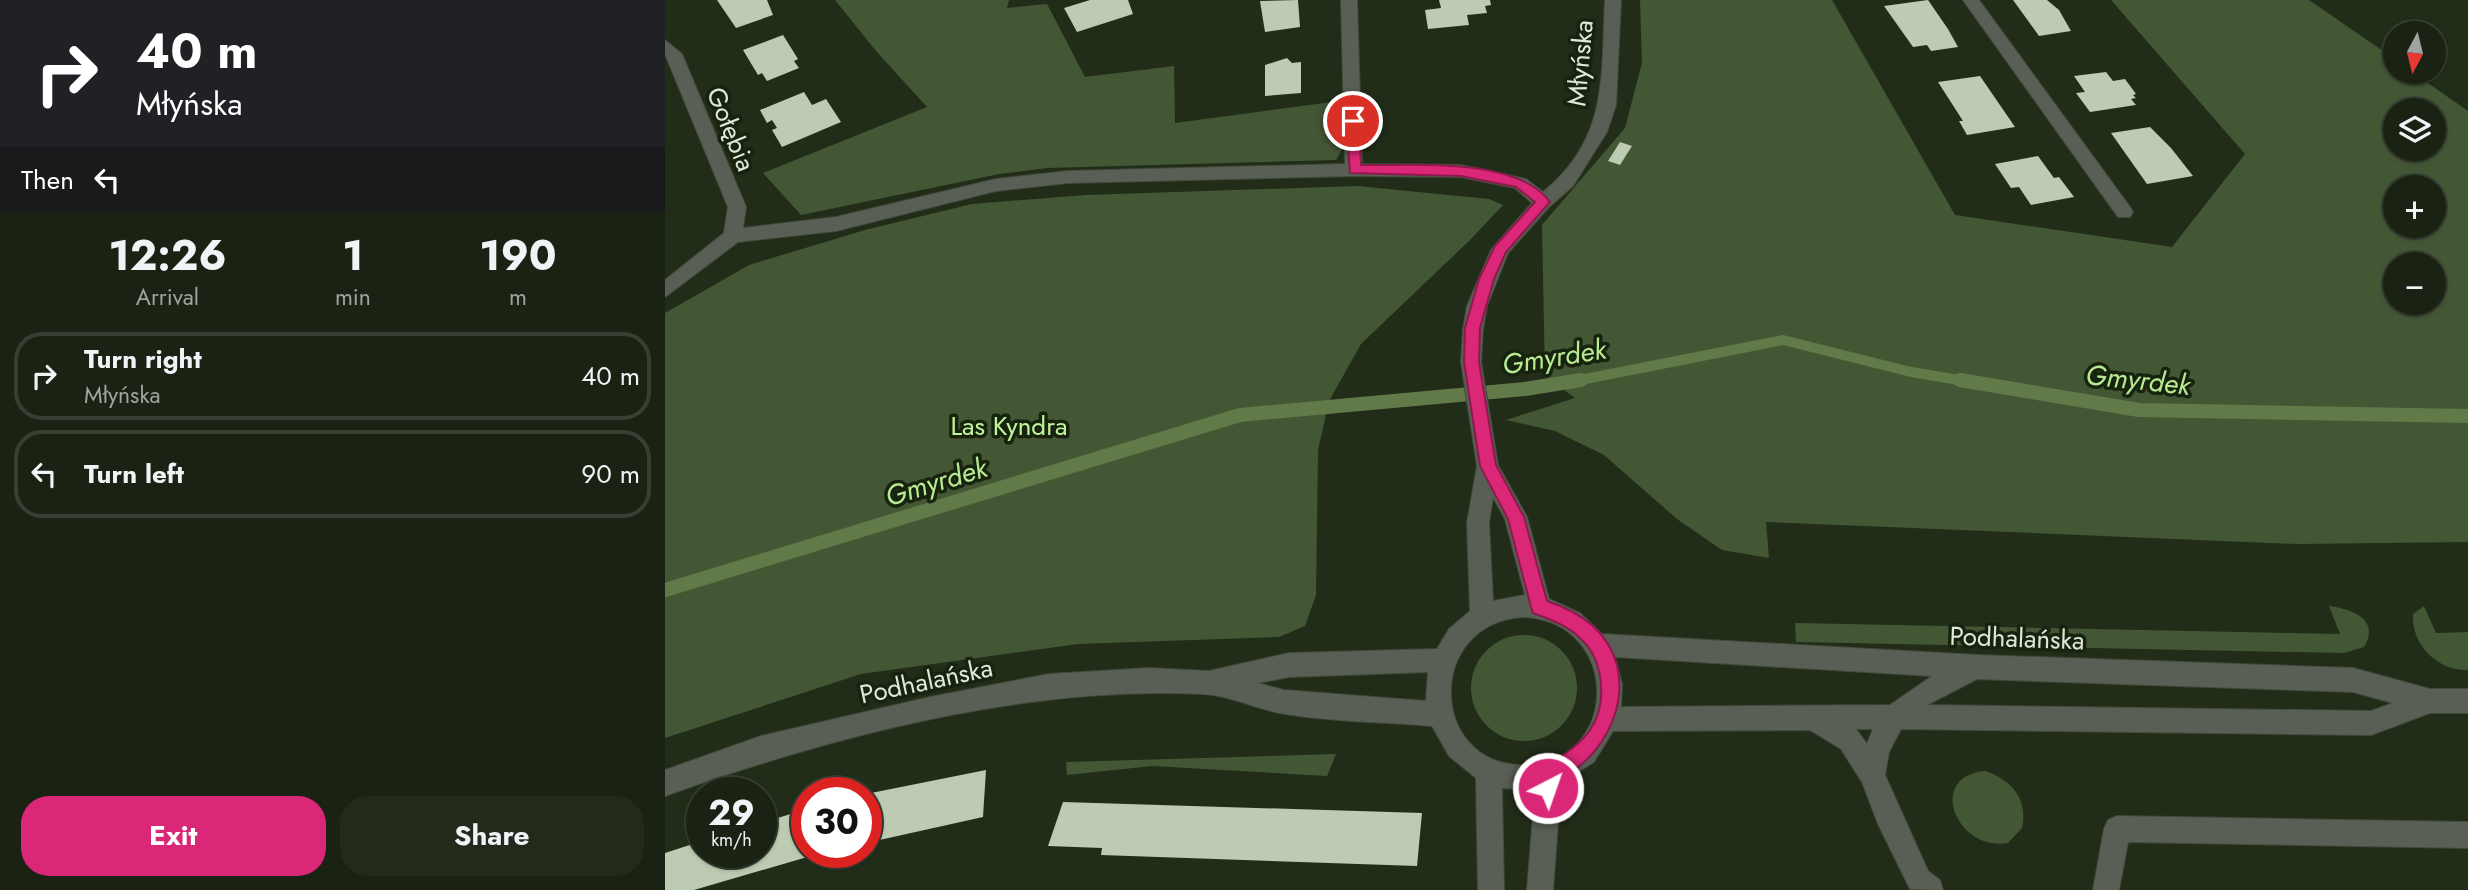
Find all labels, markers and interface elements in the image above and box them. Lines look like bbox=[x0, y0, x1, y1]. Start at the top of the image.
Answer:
text: 40 m bbox=[136, 16, 258, 86]
street label: Młyńska bbox=[1557, 18, 1603, 108]
north arrow bbox=[2383, 21, 2447, 84]
map controls bbox=[2383, 21, 2446, 315]
icon: right bbox=[21, 28, 112, 119]
text: Młyńska bbox=[136, 81, 243, 127]
street label: Gołębia bbox=[697, 81, 765, 177]
pin bbox=[1323, 91, 1383, 151]
button: layers bbox=[2383, 98, 2446, 161]
icon: arrive bbox=[1334, 102, 1372, 140]
text: Then bbox=[21, 161, 74, 199]
icon: left bbox=[88, 161, 126, 199]
button: + bbox=[2383, 175, 2446, 238]
text: 12:26 bbox=[108, 225, 227, 286]
text: 1 bbox=[342, 225, 364, 286]
text: 190 bbox=[479, 225, 557, 286]
button: − bbox=[2383, 252, 2446, 315]
text: Arrival bbox=[136, 280, 199, 314]
text: min bbox=[335, 280, 371, 314]
text: m bbox=[509, 280, 527, 314]
water label: Gmyrdek bbox=[1499, 328, 1610, 385]
text: Turn right bbox=[84, 340, 202, 378]
water label: Gmyrdek bbox=[2084, 354, 2193, 406]
icon: right bbox=[25, 357, 63, 395]
text: 40 m bbox=[581, 357, 640, 395]
text: Młyńska bbox=[84, 378, 161, 412]
park label: Las Kyndra bbox=[950, 407, 1068, 445]
water label: Gmyrdek bbox=[880, 447, 993, 517]
icon: left bbox=[25, 455, 63, 493]
text: Turn left bbox=[84, 455, 184, 493]
text: 90 m bbox=[581, 455, 640, 493]
street label: Podhalańska bbox=[1949, 617, 2085, 659]
street label: Podhalańska bbox=[856, 648, 996, 714]
position arrow bbox=[1511, 751, 1585, 825]
speed limit sign: 30 bbox=[791, 777, 882, 868]
text: 29 bbox=[708, 788, 755, 838]
button: Exit bbox=[21, 796, 326, 876]
button: Share bbox=[340, 796, 644, 876]
text: km/h bbox=[711, 827, 752, 853]

